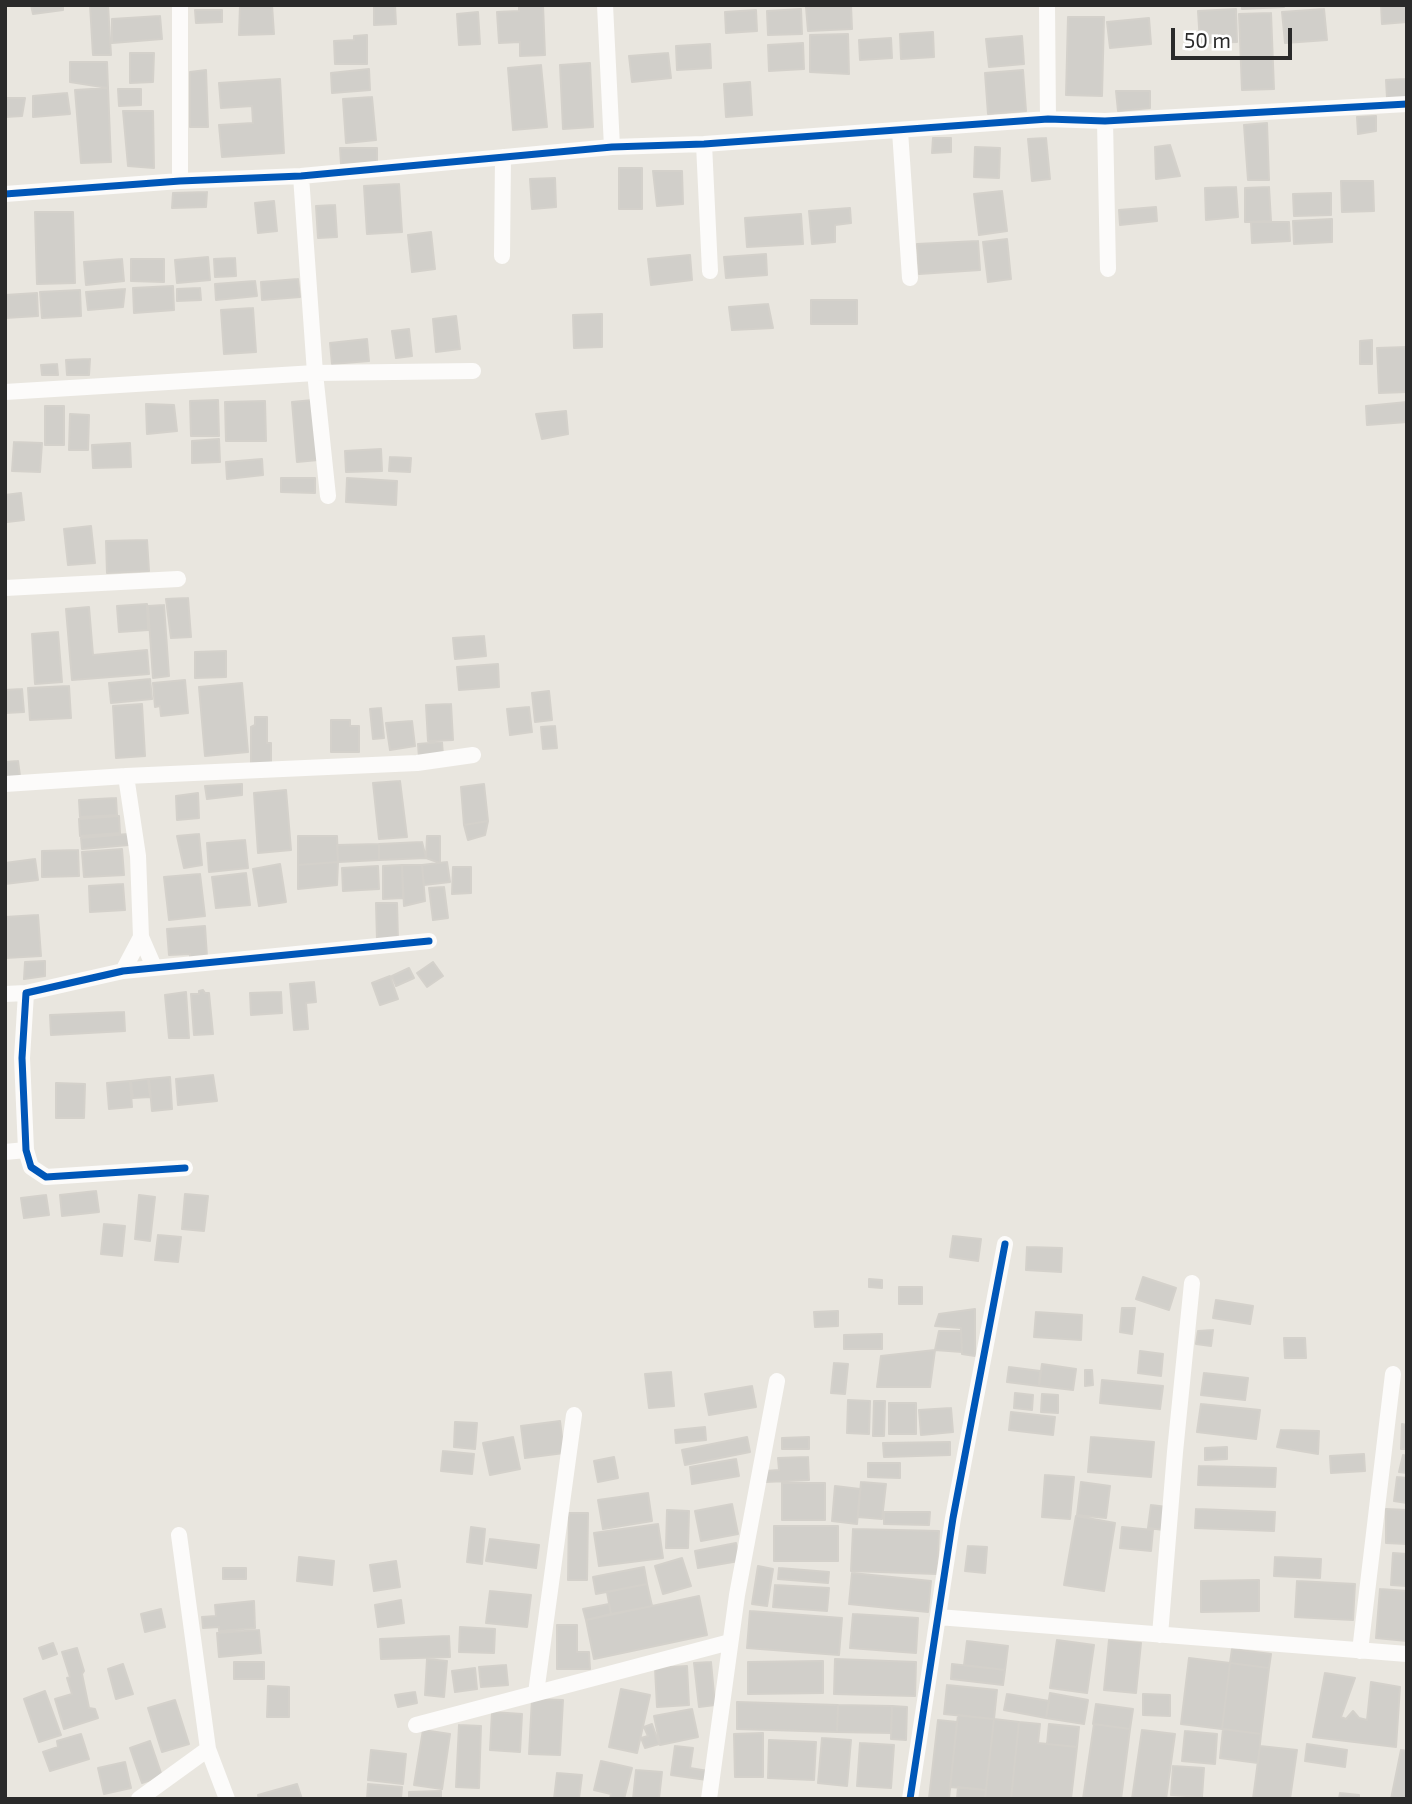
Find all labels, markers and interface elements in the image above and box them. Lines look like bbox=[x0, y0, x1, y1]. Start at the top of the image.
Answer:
scale bar bbox=[1174, 14, 1295, 58]
text: 50 m bbox=[1184, 27, 1231, 52]

